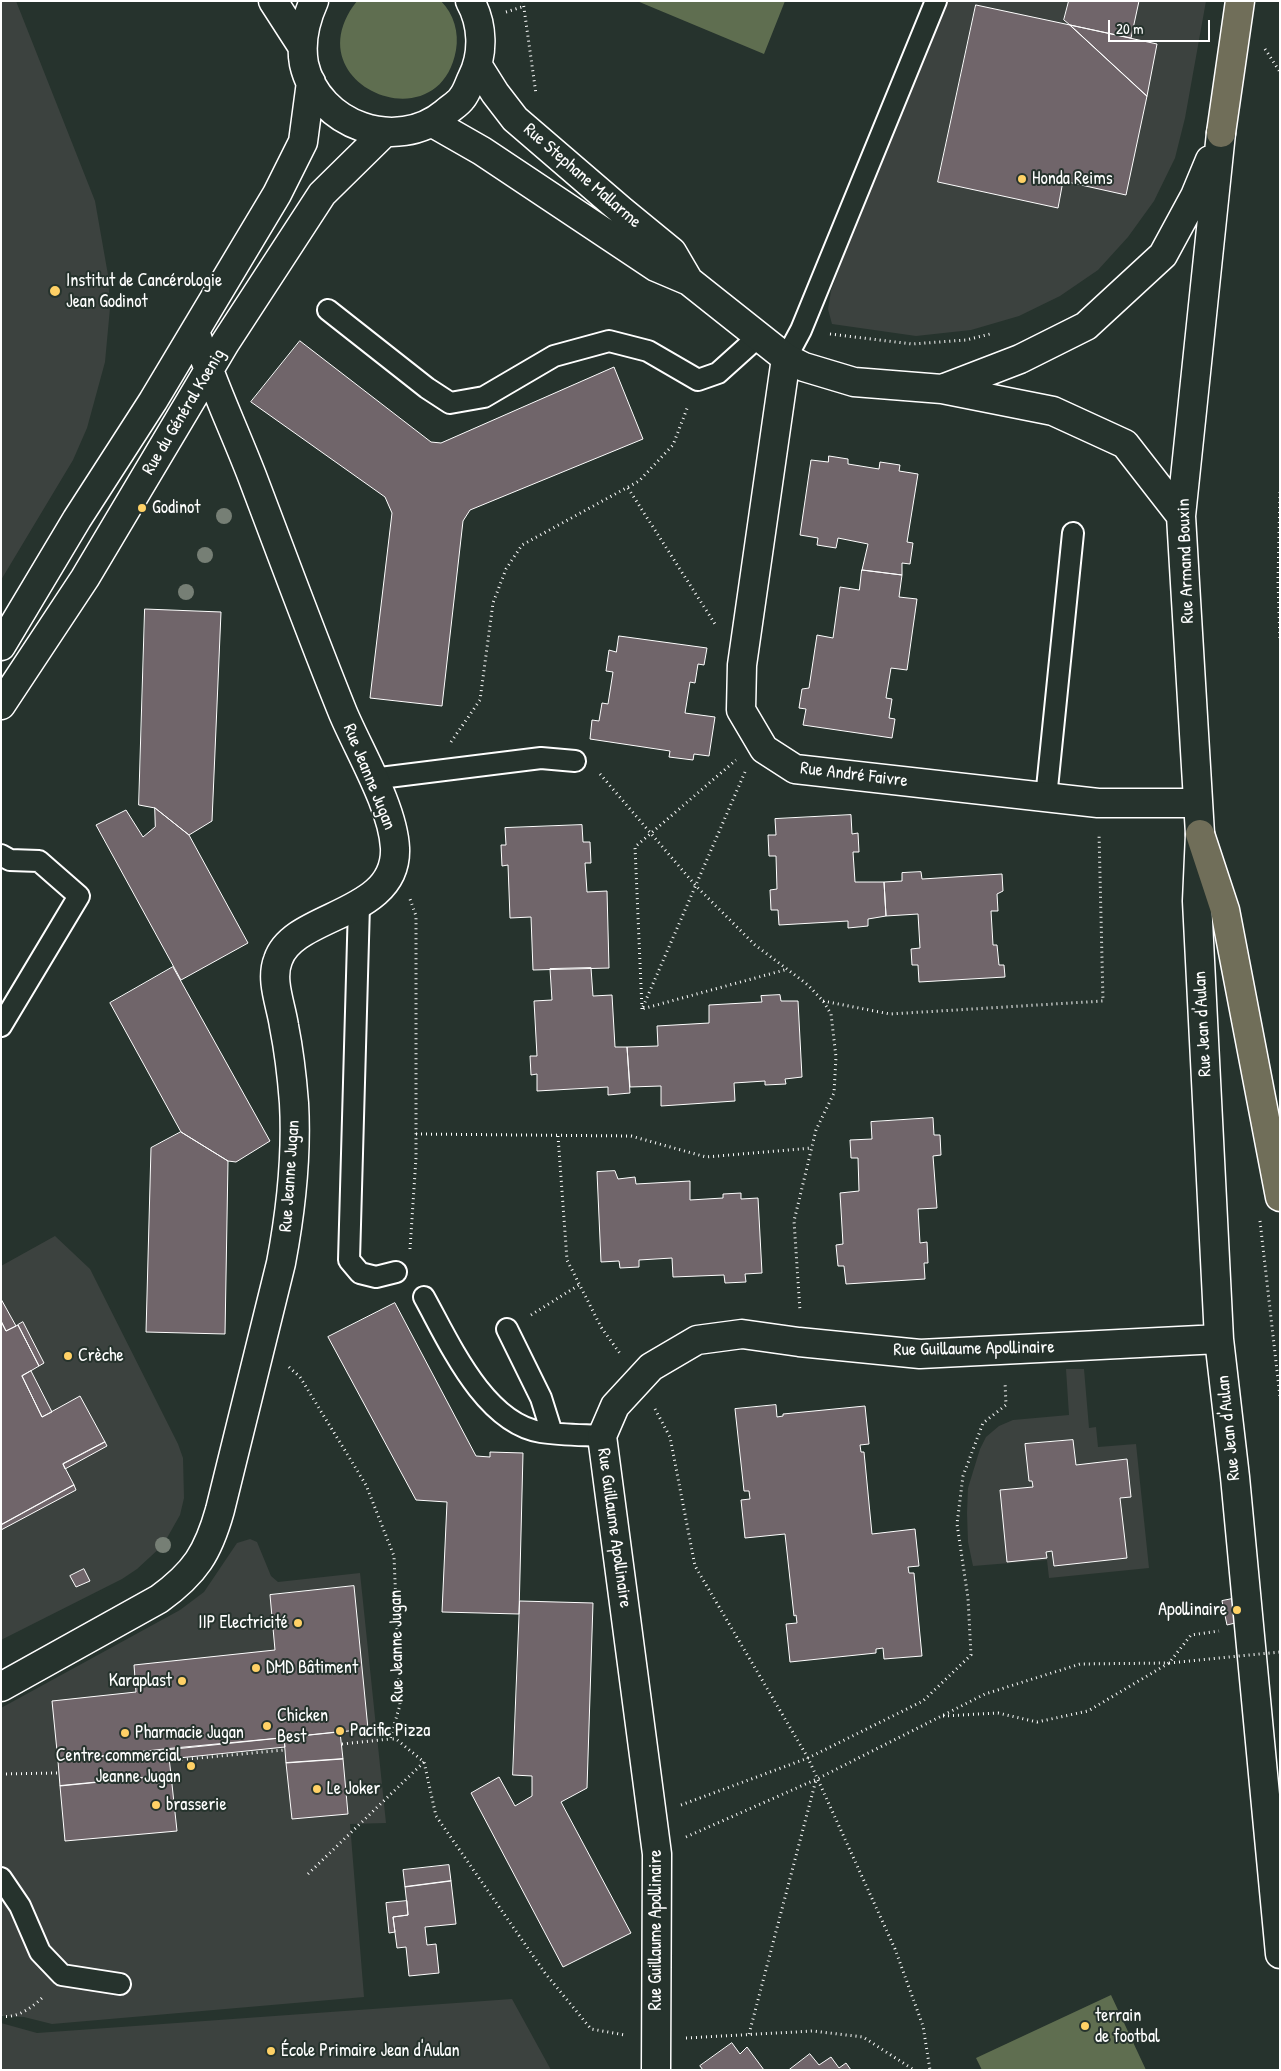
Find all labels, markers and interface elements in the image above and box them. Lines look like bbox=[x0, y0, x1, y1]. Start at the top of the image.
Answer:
scale bar bbox=[1111, 10, 1214, 42]
text: 20 m bbox=[1116, 18, 1143, 39]
street label: Rue Stephane Mallarme bbox=[519, 119, 645, 233]
place label: Honda Reims bbox=[1032, 168, 1113, 190]
marker: Honda Reims bbox=[1016, 173, 1028, 185]
place label: Institut de Cancérologie Jean Godinot bbox=[66, 270, 222, 312]
marker: Institut de Cancérologie Jean Godinot bbox=[48, 284, 62, 298]
street label: Rue du Général Koenig bbox=[138, 345, 230, 479]
place label: Godinot bbox=[152, 497, 201, 519]
street label: Rue Armand Bouxin bbox=[1173, 498, 1199, 624]
marker: Godinot bbox=[136, 502, 148, 514]
street label: Rue Jeanne Jugan bbox=[338, 721, 400, 833]
street label: Rue André Faivre bbox=[799, 758, 909, 792]
street label: Rue Jean d'Aulan bbox=[1189, 971, 1217, 1077]
street label: Rue Jeanne Jugan bbox=[275, 1119, 305, 1233]
street label: Rue Guillaume Apollinaire bbox=[893, 1337, 1055, 1361]
place label: Crèche bbox=[78, 1345, 124, 1367]
marker: Crèche bbox=[62, 1350, 74, 1362]
street label: Rue Jean d'Aulan bbox=[1213, 1374, 1245, 1482]
street label: Rue Guillaume Apollinaire bbox=[592, 1447, 636, 1609]
street label: Rue Jeanne Jugan bbox=[385, 1590, 409, 1702]
place label: Apollinaire bbox=[1158, 1599, 1227, 1621]
marker: Apollinaire bbox=[1231, 1604, 1243, 1616]
place label: IIP Electricité bbox=[198, 1612, 288, 1634]
marker: IIP Electricité bbox=[292, 1617, 304, 1629]
place label: DMD Bâtiment bbox=[266, 1657, 358, 1679]
marker: DMD Bâtiment bbox=[250, 1662, 262, 1674]
place label: Karaplast bbox=[109, 1670, 172, 1692]
marker: Karaplast bbox=[176, 1675, 188, 1687]
place label: Chicken Best bbox=[277, 1705, 328, 1748]
marker: Chicken Best bbox=[261, 1720, 273, 1732]
place label: Pacific Pizza bbox=[350, 1720, 430, 1742]
place label: Pharmacie Jugan bbox=[135, 1722, 244, 1744]
marker: Pacific Pizza bbox=[334, 1725, 346, 1737]
marker: Pharmacie Jugan bbox=[119, 1727, 131, 1739]
place label: Centre commercial Jeanne Jugan bbox=[56, 1745, 181, 1788]
marker: Centre commercial Jeanne Jugan bbox=[185, 1760, 197, 1772]
place label: Le Joker bbox=[327, 1778, 380, 1800]
marker: Le Joker bbox=[311, 1783, 323, 1795]
place label: brasserie bbox=[166, 1794, 227, 1816]
marker: brasserie bbox=[150, 1799, 162, 1811]
street label: Rue Guillaume Apollinaire bbox=[645, 1850, 667, 2010]
place label: terrain de footbal bbox=[1095, 2005, 1160, 2048]
marker: terrain de footbal bbox=[1079, 2020, 1091, 2032]
place label: École Primaire Jean d'Aulan bbox=[281, 2040, 460, 2062]
marker: École Primaire Jean d'Aulan bbox=[265, 2045, 277, 2057]

